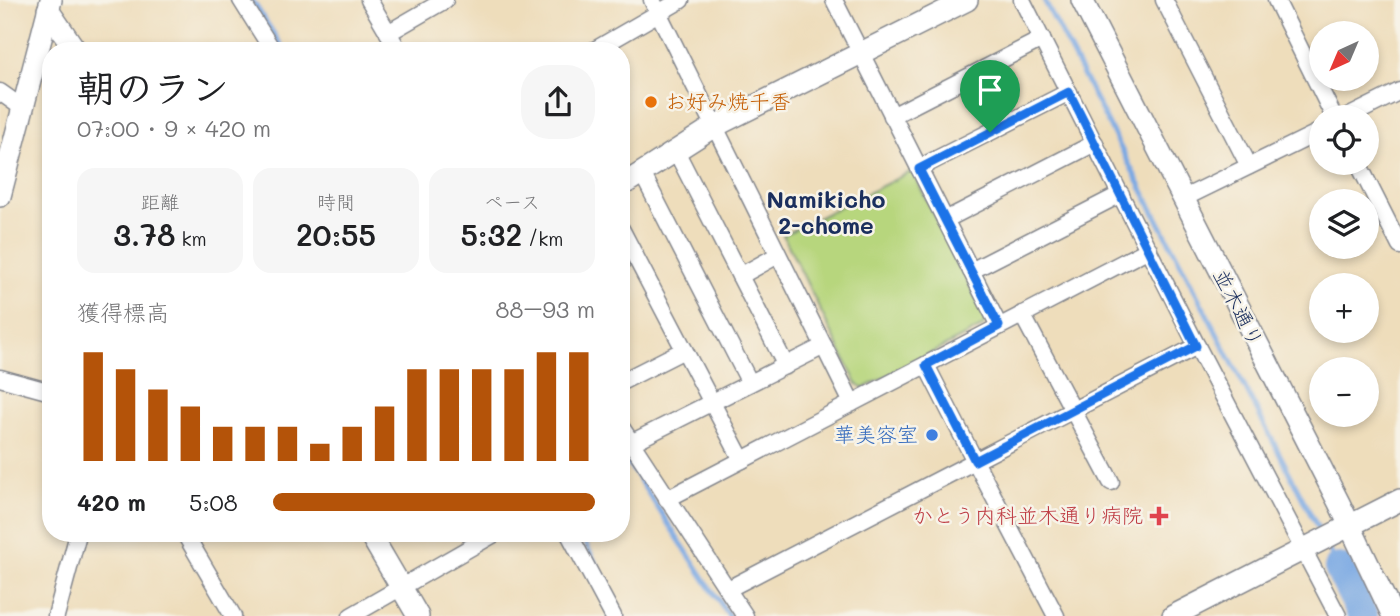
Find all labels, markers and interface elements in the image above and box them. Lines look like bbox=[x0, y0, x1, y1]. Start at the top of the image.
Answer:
north arrow bbox=[1309, 21, 1379, 91]
map controls bbox=[1309, 21, 1379, 427]
pin bbox=[960, 60, 1020, 132]
text: 朝のラン bbox=[77, 62, 229, 112]
button: share bbox=[521, 65, 595, 139]
icon: arrive bbox=[971, 71, 1009, 109]
place label: お好み焼千香 bbox=[665, 87, 791, 114]
marker: お好み焼千香 bbox=[643, 94, 659, 110]
button: locate bbox=[1309, 105, 1379, 175]
text: 07:00 · 9 × 420 m bbox=[77, 113, 271, 143]
district label: Namikicho 2-chome bbox=[767, 184, 885, 240]
text: 距離 bbox=[141, 189, 179, 214]
text: 時間 bbox=[317, 189, 355, 214]
text: ペース bbox=[484, 189, 540, 214]
button: layers bbox=[1309, 189, 1379, 259]
text: 3.78 bbox=[113, 214, 175, 254]
text: 20:55 bbox=[296, 214, 376, 254]
text: 5:32 bbox=[461, 214, 522, 254]
text: km bbox=[175, 226, 207, 251]
text: /km bbox=[522, 226, 563, 251]
street label: 並木通り bbox=[1208, 264, 1270, 351]
button: + bbox=[1309, 273, 1379, 343]
text: 88–93 m bbox=[496, 294, 595, 324]
text: 獲得標高 bbox=[77, 297, 169, 327]
button: − bbox=[1309, 357, 1379, 427]
place label: 華美容室 bbox=[834, 420, 918, 447]
marker: 華美容室 bbox=[924, 427, 940, 443]
text: 420 m bbox=[77, 487, 146, 517]
text: 5:08 bbox=[189, 487, 238, 517]
place label: かとう内科並木通り病院 bbox=[912, 501, 1143, 528]
marker: かとう内科並木通り病院 bbox=[1149, 506, 1169, 526]

